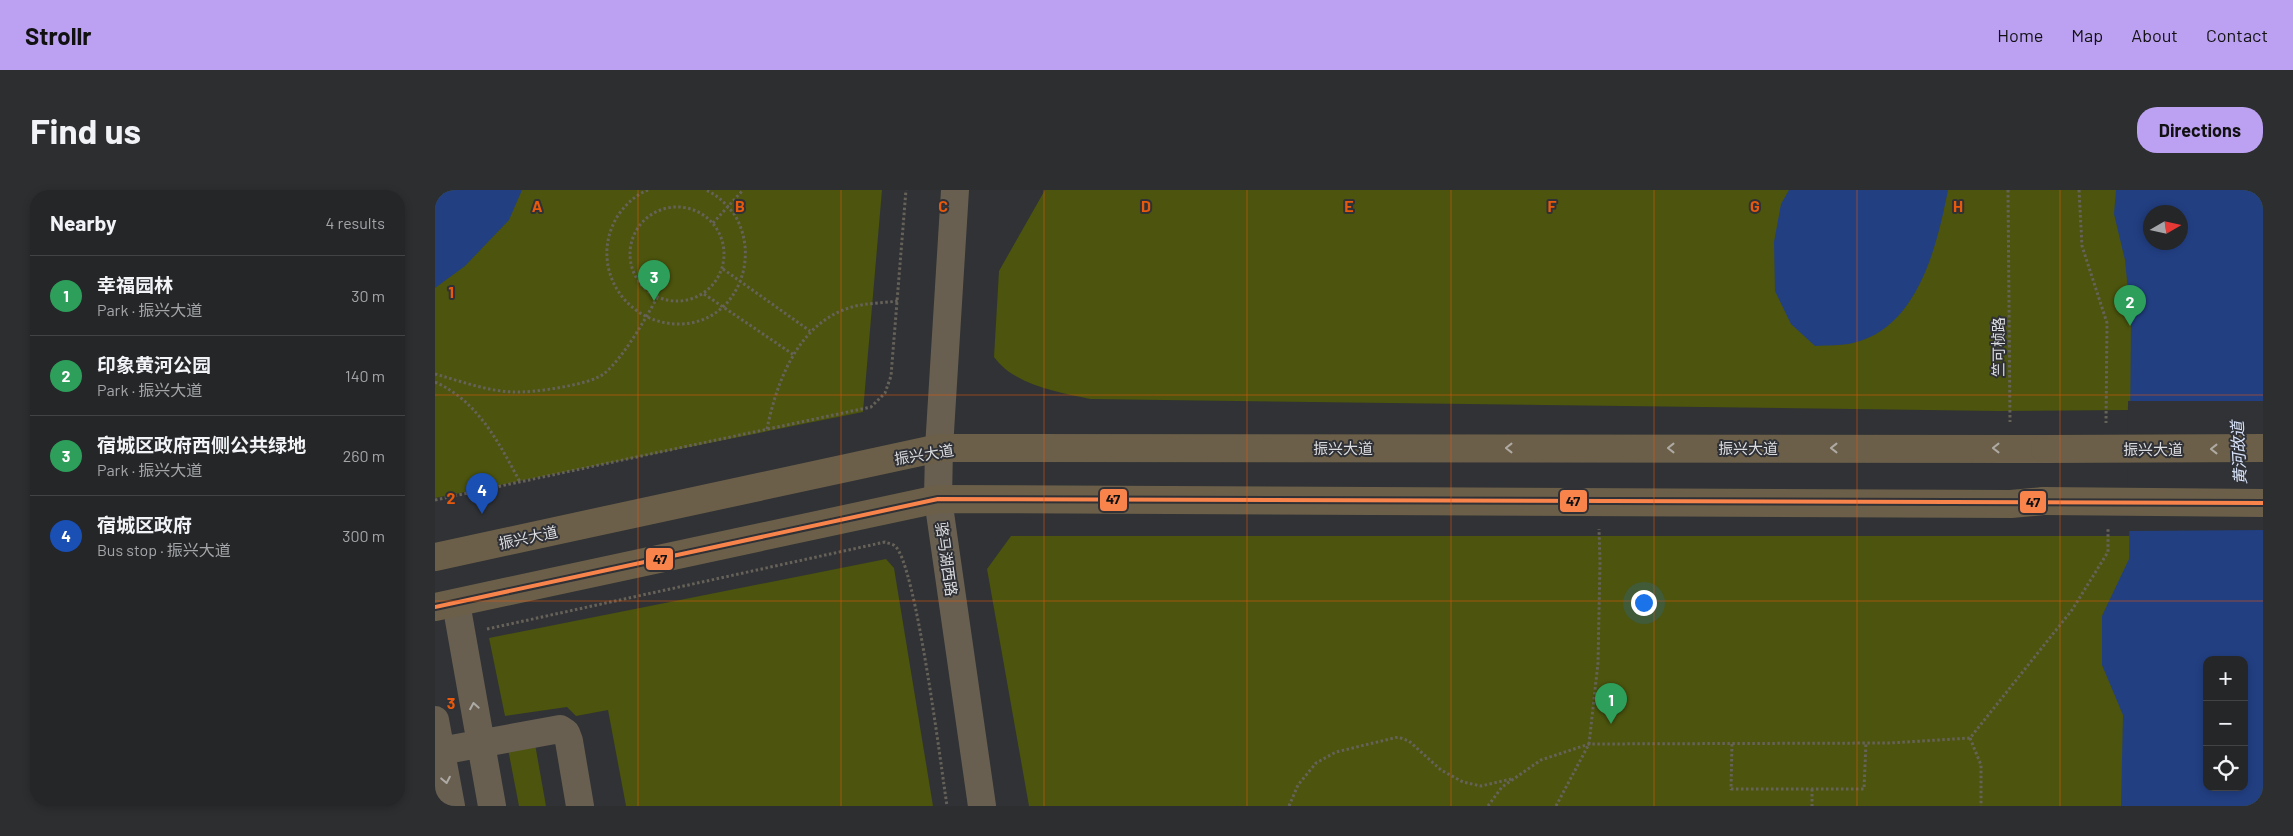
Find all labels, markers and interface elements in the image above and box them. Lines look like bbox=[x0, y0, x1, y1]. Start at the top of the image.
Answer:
text: Strollr bbox=[25, 21, 92, 50]
text: Home bbox=[1997, 24, 2043, 46]
text: Map bbox=[2071, 24, 2103, 46]
text: About bbox=[2131, 24, 2178, 46]
text: Contact bbox=[2206, 24, 2268, 46]
button: Directions bbox=[2137, 107, 2263, 153]
text: Find us bbox=[30, 109, 141, 151]
text: A bbox=[532, 196, 543, 215]
text: B bbox=[735, 196, 745, 215]
text: C bbox=[938, 196, 948, 215]
text: D bbox=[1141, 196, 1151, 215]
text: E bbox=[1344, 196, 1354, 215]
text: F bbox=[1548, 196, 1557, 215]
text: G bbox=[1750, 196, 1760, 215]
text: H bbox=[1953, 196, 1963, 215]
north arrow bbox=[2143, 205, 2188, 250]
text: Nearby bbox=[50, 210, 116, 235]
text: 4 results bbox=[325, 213, 385, 232]
pin: 3 bbox=[638, 260, 670, 301]
text: 幸福园林 bbox=[97, 273, 173, 296]
text: 1 bbox=[448, 282, 454, 301]
pin: 2 bbox=[2114, 285, 2146, 326]
text: 1 bbox=[63, 286, 69, 305]
text: 30 m bbox=[351, 286, 385, 305]
text: Park · 振兴大道 bbox=[97, 300, 202, 319]
street label: 竺可桢路 bbox=[1989, 317, 2007, 377]
text: 印象黄河公园 bbox=[97, 353, 211, 376]
text: 2 bbox=[62, 366, 70, 385]
text: 140 m bbox=[345, 366, 385, 385]
text: Park · 振兴大道 bbox=[97, 380, 202, 399]
water label: 黄河故道 bbox=[2227, 419, 2249, 485]
text: 宿城区政府西侧公共绿地 bbox=[97, 433, 306, 456]
street label: 振兴大道 bbox=[1313, 439, 1373, 457]
street label: 振兴大道 bbox=[1718, 439, 1778, 457]
street label: 振兴大道 bbox=[893, 440, 955, 468]
street label: 振兴大道 bbox=[2123, 440, 2183, 458]
one-way arrow bbox=[1504, 443, 1512, 453]
one-way arrow bbox=[1667, 443, 1674, 453]
one-way arrow bbox=[1829, 443, 1837, 453]
one-way arrow bbox=[1992, 443, 2000, 453]
one-way arrow bbox=[2210, 444, 2218, 454]
text: 3 bbox=[62, 446, 70, 465]
text: 260 m bbox=[343, 446, 385, 465]
text: Park · 振兴大道 bbox=[97, 460, 202, 479]
pin: 4 bbox=[466, 473, 498, 514]
text: 2 bbox=[447, 488, 456, 507]
line badge: 47 bbox=[1099, 488, 1128, 512]
line badge: 47 bbox=[1559, 489, 1588, 513]
text: 47 bbox=[1106, 490, 1120, 507]
line badge: 47 bbox=[2019, 490, 2047, 514]
text: 47 bbox=[1566, 492, 1580, 509]
text: 47 bbox=[2026, 493, 2040, 510]
text: 宿城区政府 bbox=[97, 513, 192, 536]
street label: 骆马湖西路 bbox=[933, 521, 961, 597]
street label: 振兴大道 bbox=[497, 522, 559, 552]
text: 4 bbox=[61, 526, 71, 545]
text: 300 m bbox=[342, 526, 385, 545]
text: Bus stop · 振兴大道 bbox=[97, 540, 231, 559]
line badge: 47 bbox=[645, 547, 674, 571]
text: 47 bbox=[653, 550, 667, 567]
your location bbox=[1631, 590, 1657, 616]
map controls bbox=[2203, 656, 2248, 791]
button: + bbox=[2203, 656, 2248, 701]
pin: 1 bbox=[1595, 683, 1627, 724]
text: 3 bbox=[447, 693, 455, 712]
button: − bbox=[2203, 701, 2248, 746]
one-way arrow bbox=[470, 702, 480, 711]
button: locate bbox=[2203, 746, 2248, 791]
one-way arrow bbox=[440, 776, 451, 785]

